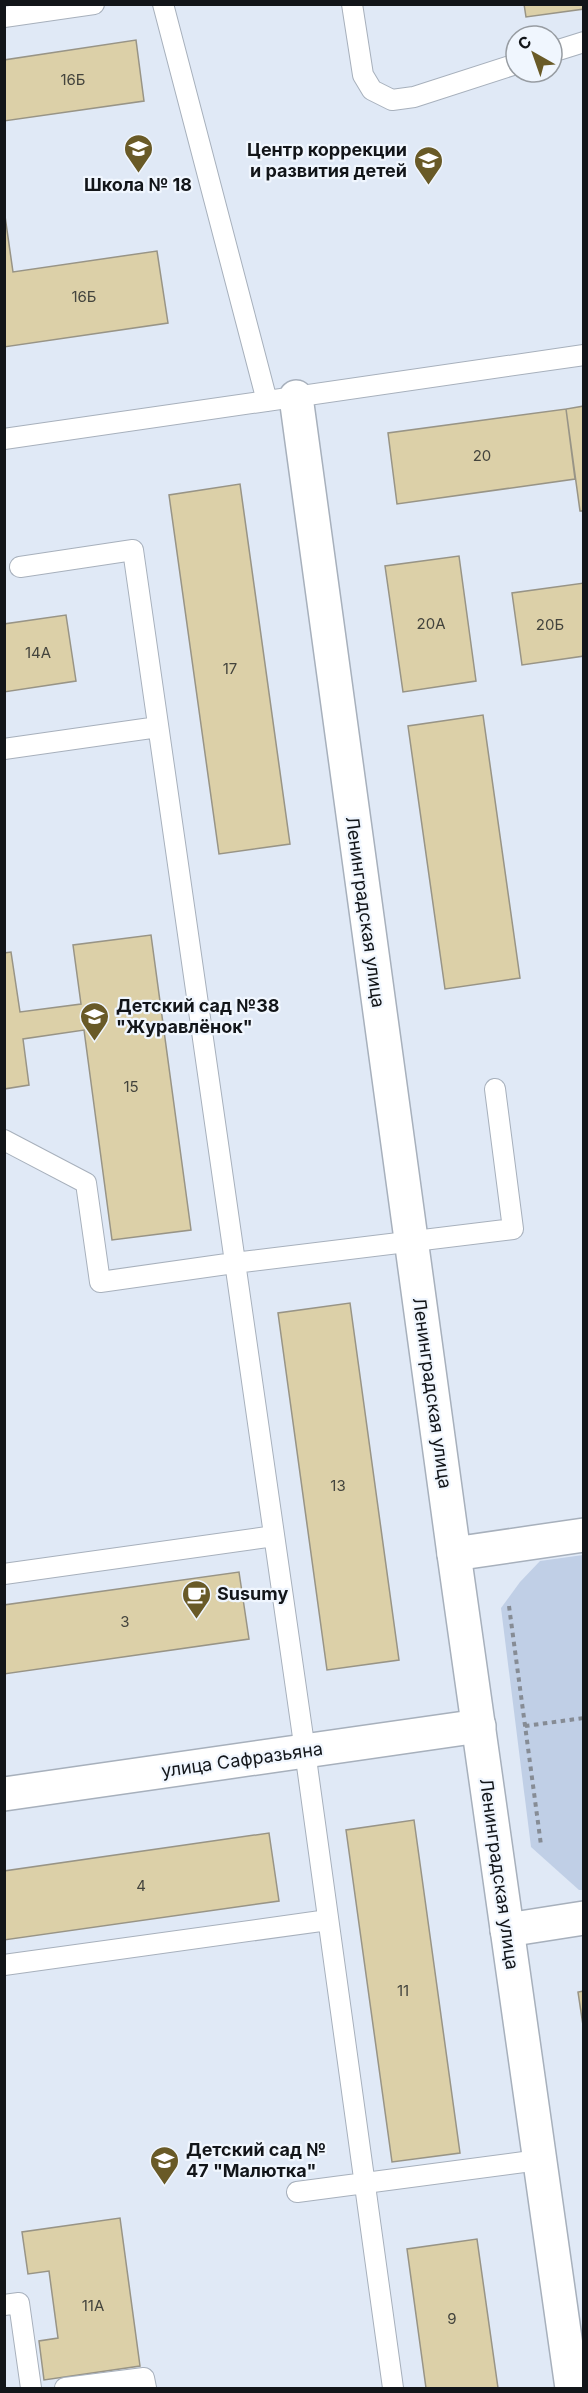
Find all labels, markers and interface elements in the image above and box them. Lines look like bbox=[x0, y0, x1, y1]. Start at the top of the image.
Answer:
north arrow bbox=[504, 24, 564, 84]
text: С bbox=[513, 31, 535, 54]
house number: 16Б bbox=[60, 70, 86, 89]
school or university icon: Школа № 18 bbox=[122, 132, 154, 174]
place label: Центр коррекции и развития детей bbox=[247, 139, 407, 181]
school or university icon: Центр коррекции и развития детей bbox=[412, 144, 444, 186]
place label: Школа № 18 bbox=[84, 174, 192, 195]
house number: 16Б bbox=[71, 287, 97, 306]
house number: 20 bbox=[473, 446, 491, 465]
house number: 20А bbox=[417, 614, 445, 633]
house number: 20Б bbox=[536, 615, 564, 634]
house number: 14А bbox=[25, 643, 51, 662]
house number: 17 bbox=[223, 659, 237, 678]
street label: Ленинградская улица bbox=[342, 815, 389, 1009]
place label: Детский сад №38 "Журавлёнок" bbox=[116, 995, 280, 1037]
school or university icon: Детский сад №38 "Журавлёнок" bbox=[79, 1000, 111, 1042]
house number: 15 bbox=[123, 1077, 139, 1096]
street label: Ленинградская улица bbox=[409, 1296, 456, 1490]
house number: 13 bbox=[330, 1476, 346, 1495]
cafe icon: Susumy bbox=[180, 1578, 212, 1620]
place label: Susumy bbox=[217, 1583, 288, 1604]
house number: 3 bbox=[120, 1612, 130, 1631]
street label: улица Сафразьяна bbox=[160, 1738, 324, 1781]
street label: Ленинградская улица bbox=[476, 1777, 523, 1971]
house number: 4 bbox=[136, 1876, 146, 1895]
house number: 11 bbox=[397, 1981, 409, 2000]
place label: Детский сад № 47 "Малютка" bbox=[186, 2139, 326, 2181]
school or university icon: Детский сад № 47 "Малютка" bbox=[149, 2144, 181, 2186]
house number: 11А bbox=[82, 2296, 104, 2315]
house number: 9 bbox=[447, 2309, 457, 2328]

